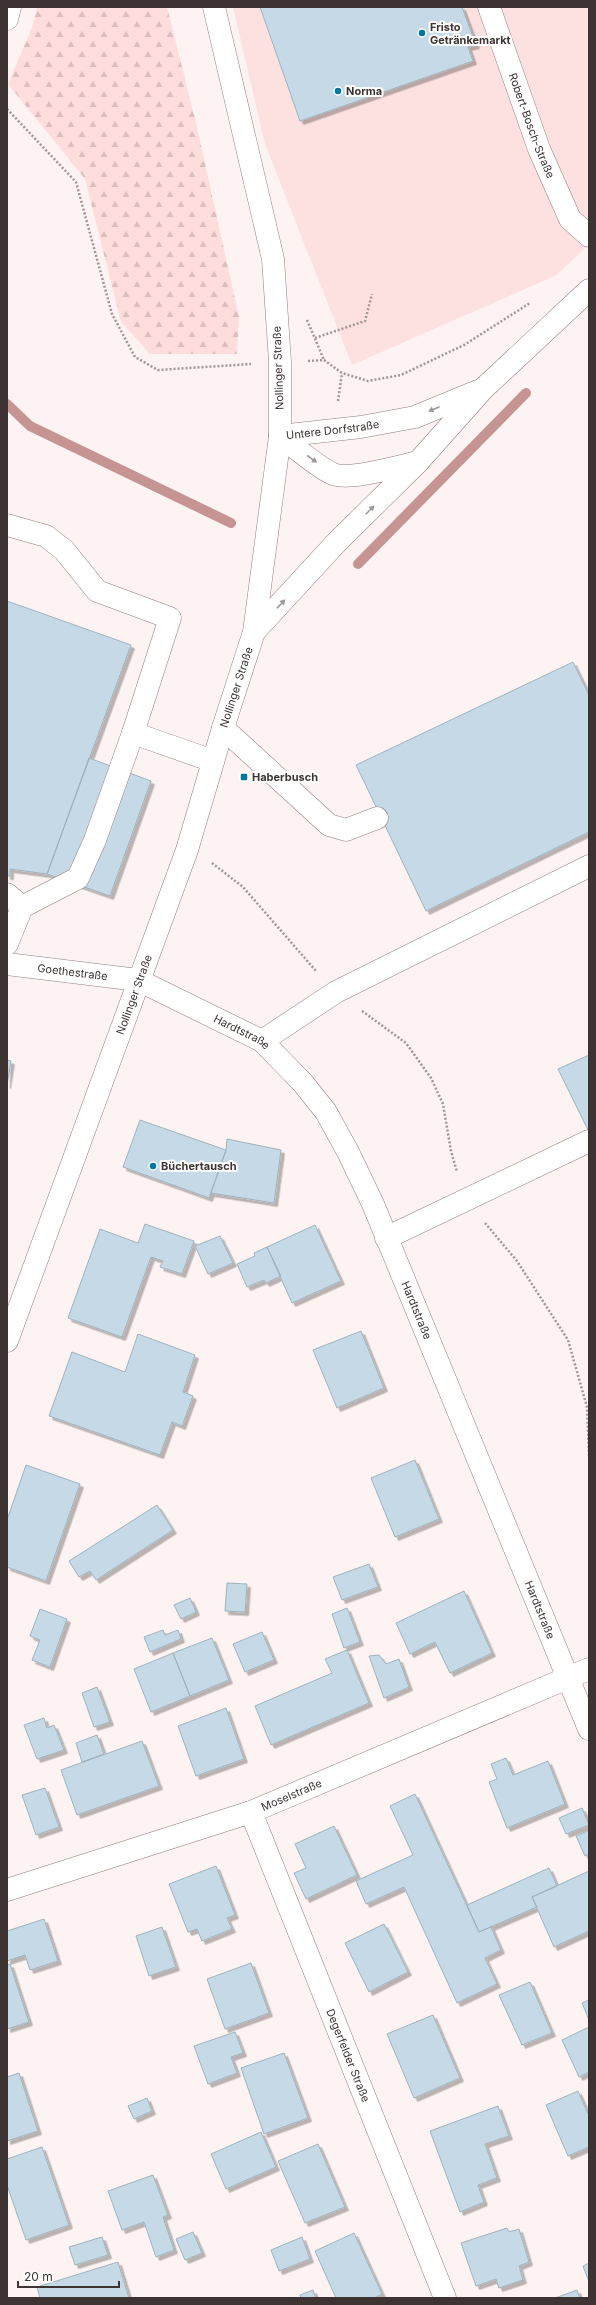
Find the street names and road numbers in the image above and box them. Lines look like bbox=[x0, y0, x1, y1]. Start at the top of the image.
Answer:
street label: Robert-Bosch-Straße bbox=[506, 71, 558, 180]
street label: Nollinger Straße bbox=[270, 326, 286, 410]
street label: Untere Dorfstraße bbox=[285, 417, 380, 442]
street label: Nollinger Straße bbox=[217, 645, 256, 729]
street label: Nollinger Straße bbox=[113, 953, 155, 1036]
street label: Goethestraße bbox=[37, 961, 108, 983]
street label: Hardtstraße bbox=[211, 1011, 273, 1052]
street label: Hardtstraße bbox=[398, 1279, 435, 1341]
street label: Hardtstraße bbox=[522, 1579, 558, 1641]
street label: Moselstraße bbox=[259, 1776, 324, 1814]
street label: Degerfelder Straße bbox=[323, 2007, 373, 2104]

